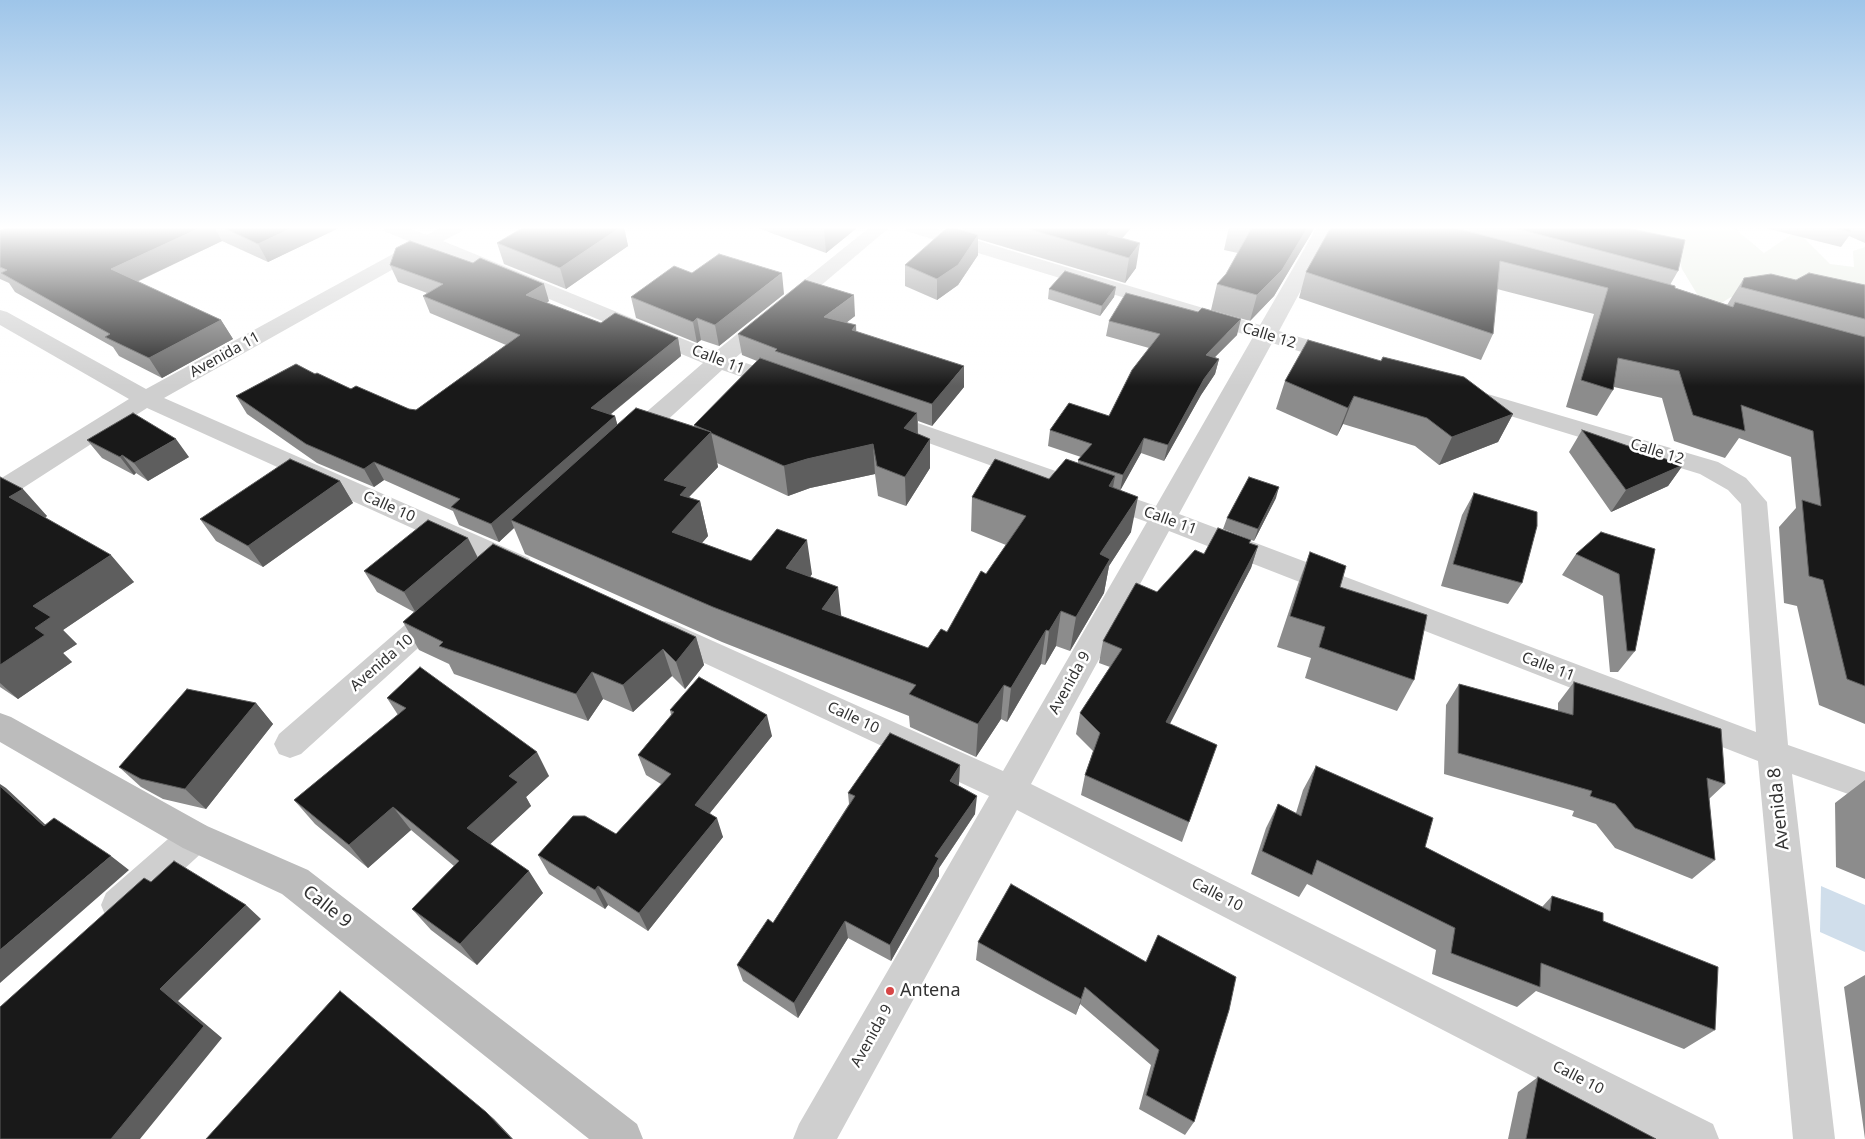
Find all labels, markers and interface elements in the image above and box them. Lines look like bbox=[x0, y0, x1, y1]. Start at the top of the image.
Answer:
street label: Calle 12 bbox=[1240, 319, 1298, 353]
street label: Avenida 11 bbox=[187, 328, 263, 382]
street label: Calle 11 bbox=[689, 342, 747, 378]
street label: Calle 12 bbox=[1628, 435, 1686, 469]
street label: Calle 10 bbox=[360, 488, 418, 526]
street label: Calle 11 bbox=[1141, 503, 1199, 539]
street label: Avenida 10 bbox=[347, 631, 417, 695]
street label: Avenida 9 bbox=[1045, 648, 1095, 718]
street label: Calle 11 bbox=[1519, 649, 1577, 685]
street label: Calle 10 bbox=[824, 698, 882, 738]
street label: Avenida 8 bbox=[1764, 767, 1794, 851]
street label: Calle 10 bbox=[1188, 874, 1246, 916]
street label: Calle 9 bbox=[298, 881, 356, 933]
place label: Antena bbox=[900, 980, 960, 1002]
marker: Antena bbox=[884, 985, 896, 997]
street label: Avenida 9 bbox=[847, 1001, 897, 1071]
street label: Calle 10 bbox=[1549, 1057, 1607, 1099]

